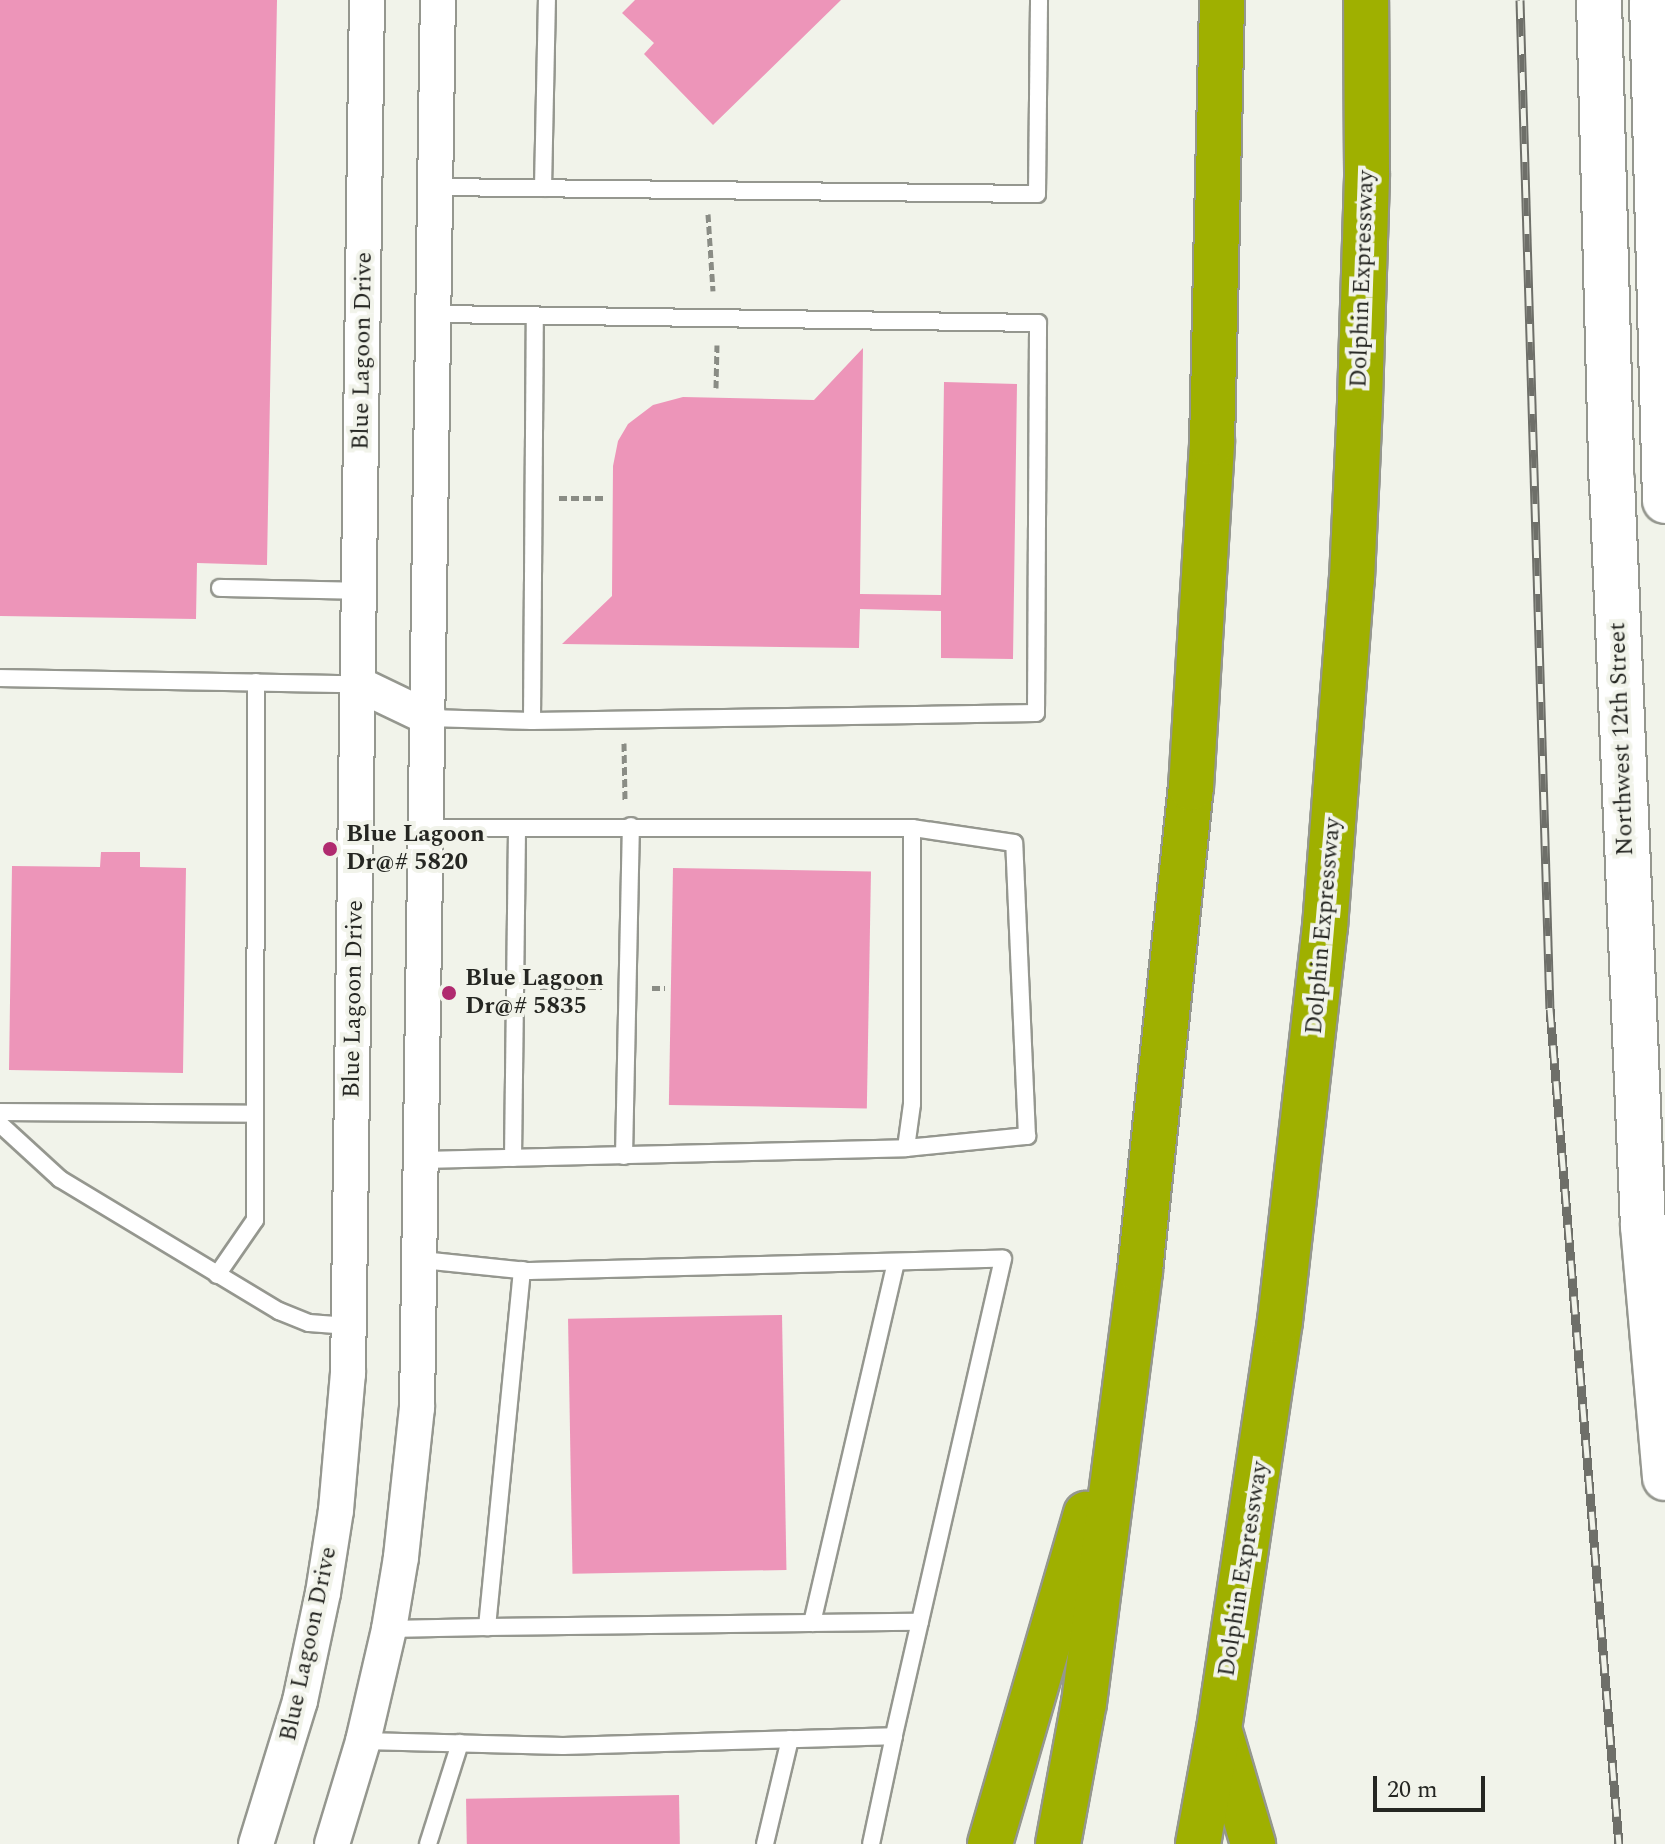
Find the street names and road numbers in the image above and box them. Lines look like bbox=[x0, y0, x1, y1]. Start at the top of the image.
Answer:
street label: Dolphin Expressway bbox=[1345, 170, 1381, 388]
street label: Blue Lagoon Drive bbox=[347, 252, 379, 450]
street label: Northwest 12th Street bbox=[1604, 622, 1640, 856]
street label: Dolphin Expressway bbox=[1300, 816, 1348, 1036]
street label: Blue Lagoon Drive bbox=[338, 900, 370, 1098]
street label: Dolphin Expressway bbox=[1213, 1459, 1275, 1679]
street label: Blue Lagoon Drive bbox=[274, 1544, 344, 1744]

